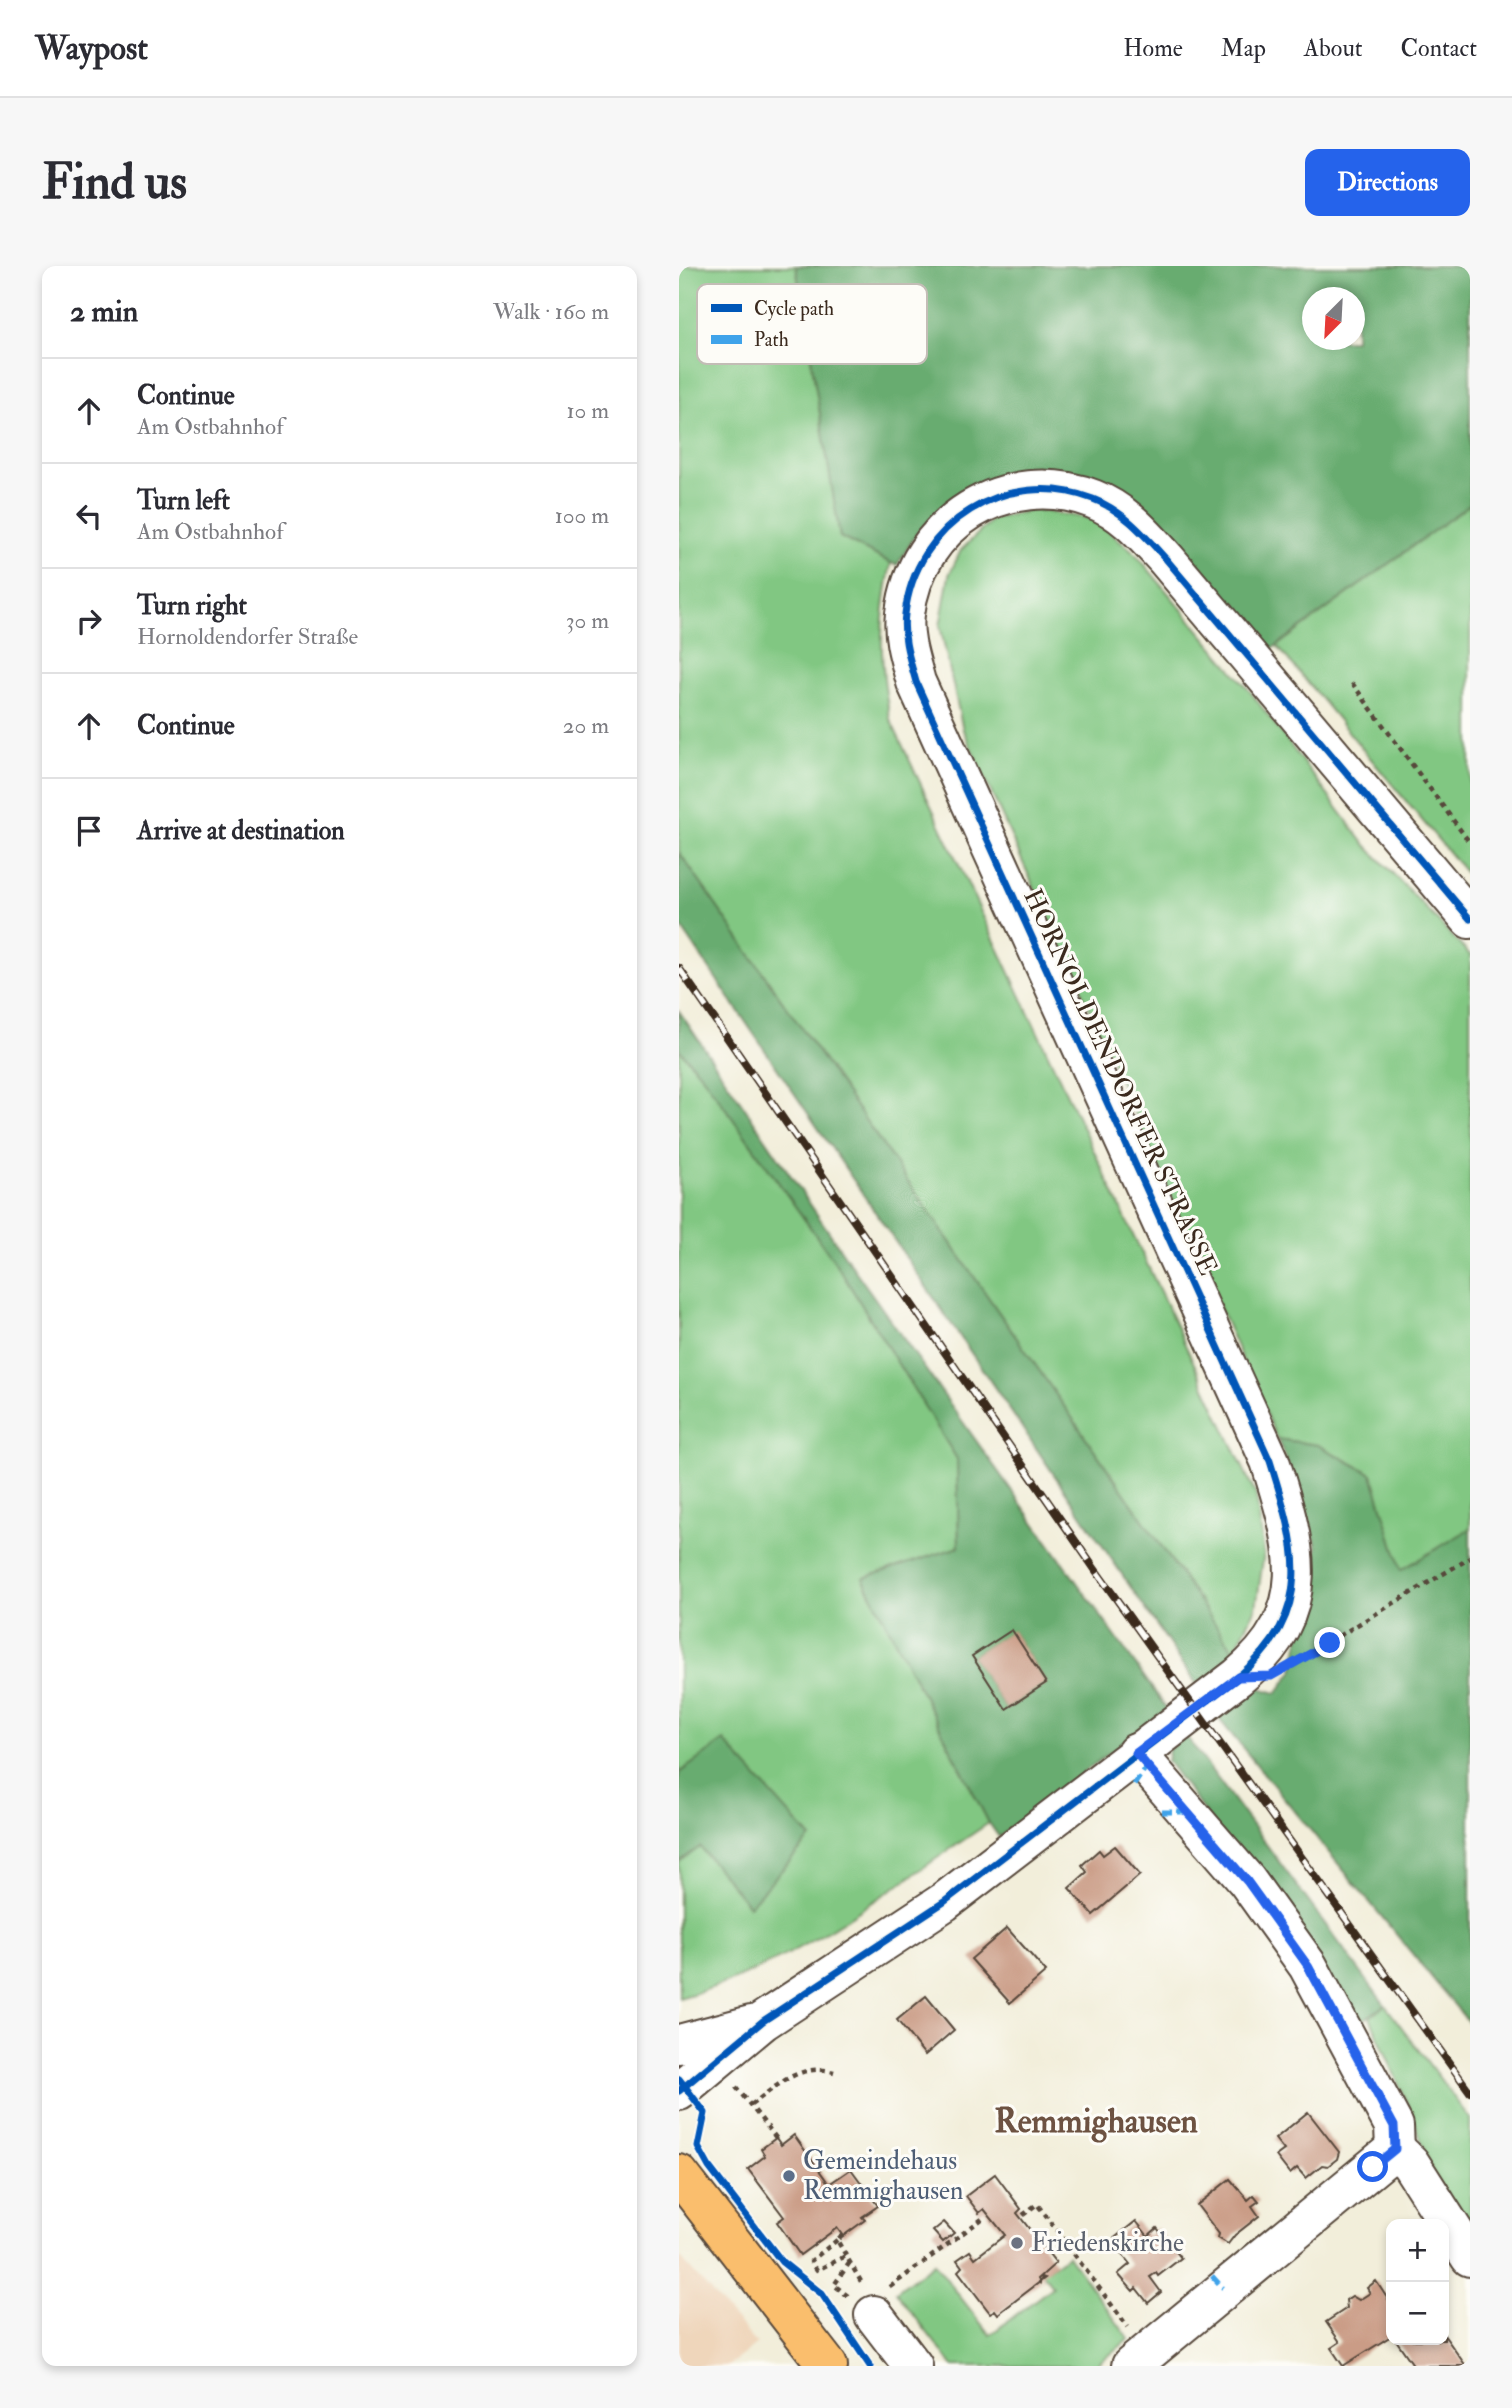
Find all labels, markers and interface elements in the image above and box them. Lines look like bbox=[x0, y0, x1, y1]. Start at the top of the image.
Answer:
text: Waypost bbox=[35, 28, 148, 69]
text: Home bbox=[1123, 33, 1183, 64]
text: Map bbox=[1221, 33, 1266, 64]
text: About bbox=[1304, 33, 1363, 64]
text: Contact bbox=[1401, 33, 1477, 64]
button: Directions bbox=[1305, 149, 1470, 216]
text: Find us bbox=[42, 152, 187, 213]
legend bbox=[697, 284, 927, 364]
north arrow bbox=[1302, 287, 1365, 350]
text: 2 min bbox=[70, 293, 138, 330]
text: Walk · 160 m bbox=[493, 297, 609, 326]
text: Cycle path bbox=[754, 297, 834, 322]
text: Path bbox=[754, 328, 789, 352]
text: Continue bbox=[137, 380, 235, 412]
icon: ahead bbox=[70, 392, 108, 430]
text: 10 m bbox=[566, 396, 609, 425]
text: Am Ostbahnhof bbox=[137, 412, 284, 441]
text: Turn left bbox=[137, 485, 230, 517]
icon: left bbox=[70, 497, 108, 535]
text: 100 m bbox=[555, 501, 609, 530]
text: Am Ostbahnhof bbox=[137, 517, 284, 546]
text: Turn right bbox=[137, 590, 247, 622]
icon: right bbox=[70, 602, 108, 640]
text: 30 m bbox=[566, 606, 609, 635]
text: Hornoldendorfer Straße bbox=[137, 622, 358, 651]
icon: ahead bbox=[70, 707, 108, 745]
text: Continue bbox=[137, 710, 235, 742]
text: 20 m bbox=[563, 711, 609, 740]
icon: arrive bbox=[70, 812, 108, 850]
text: Arrive at destination bbox=[137, 815, 345, 847]
street label: HORNOLDENDORFER STRASSE bbox=[1016, 884, 1224, 1280]
route end bbox=[1314, 1627, 1345, 1658]
district label: Remmighausen bbox=[994, 2101, 1198, 2143]
place label: Gemeindehaus Remmighausen bbox=[803, 2145, 963, 2207]
route start bbox=[1357, 2151, 1388, 2182]
marker: Gemeindehaus Remmighausen bbox=[781, 2168, 797, 2184]
map controls bbox=[1386, 2219, 1449, 2345]
button: + bbox=[1386, 2219, 1449, 2282]
place label: Friedenskirche bbox=[1031, 2227, 1184, 2259]
marker: Friedenskirche bbox=[1009, 2235, 1025, 2251]
button: − bbox=[1386, 2282, 1449, 2345]

